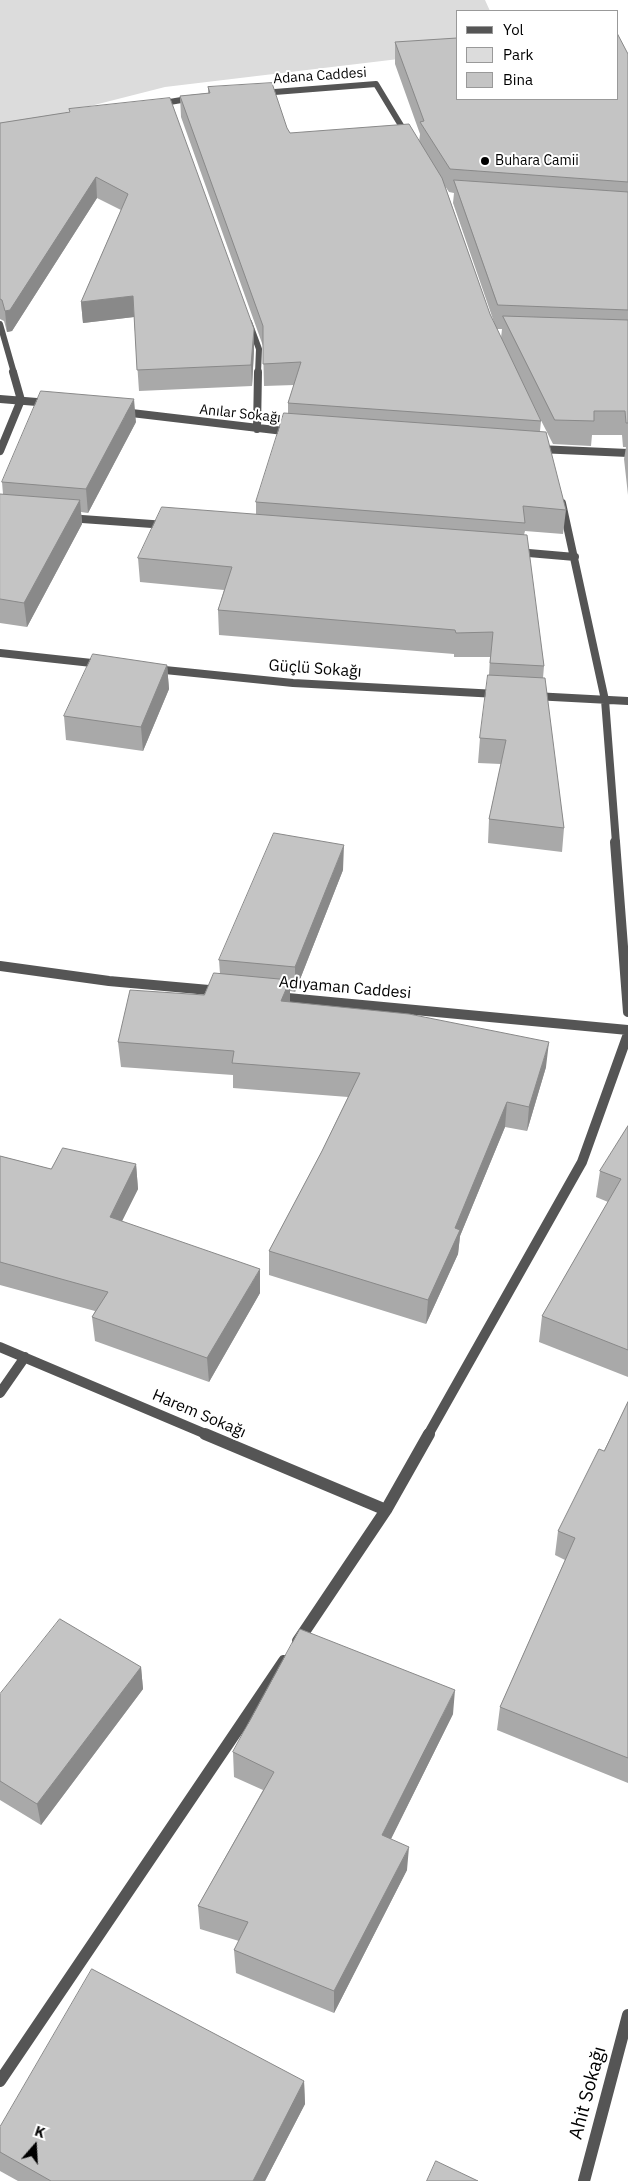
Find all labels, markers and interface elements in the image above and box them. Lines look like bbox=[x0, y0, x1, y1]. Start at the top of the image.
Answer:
legend bbox=[456, 10, 618, 100]
text: Yol bbox=[503, 20, 524, 39]
text: Park bbox=[503, 45, 533, 64]
street label: Adana Caddesi bbox=[273, 64, 367, 88]
text: Bina bbox=[503, 70, 533, 89]
place label: Buhara Camii bbox=[495, 153, 579, 169]
marker: Buhara Camii bbox=[479, 155, 491, 167]
street label: Anılar Sokağı bbox=[198, 401, 282, 427]
street label: Güçlü Sokağı bbox=[268, 656, 362, 682]
street label: Adıyaman Caddesi bbox=[278, 973, 412, 1003]
street label: Harem Sokağı bbox=[149, 1386, 249, 1442]
street label: Ahit Sokağı bbox=[565, 2044, 611, 2142]
north arrow bbox=[10, 2121, 60, 2171]
text: K bbox=[32, 2122, 47, 2142]

